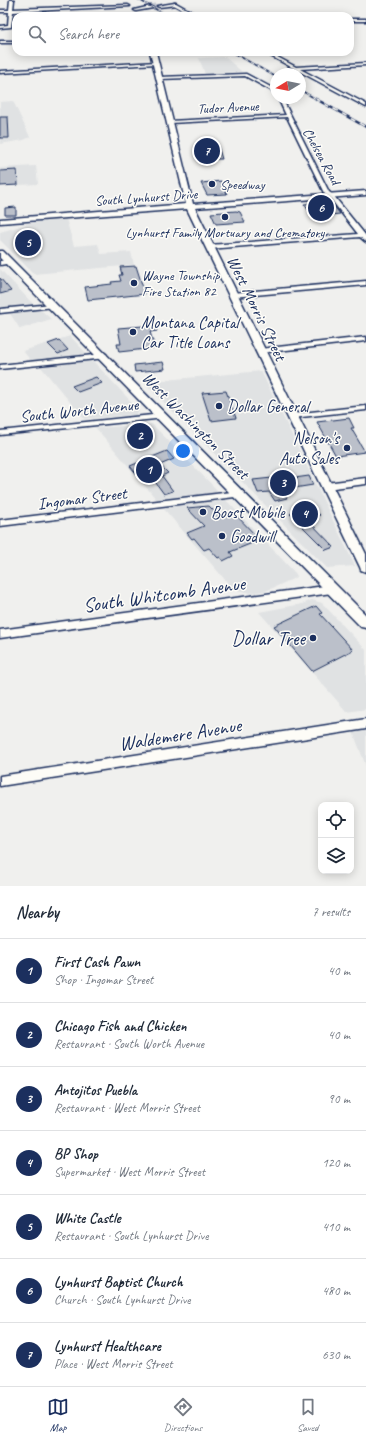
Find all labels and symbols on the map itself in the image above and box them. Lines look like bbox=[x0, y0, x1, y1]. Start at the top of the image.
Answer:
north arrow bbox=[270, 68, 306, 104]
street label: Tudor Avenue bbox=[197, 97, 261, 118]
street label: Chelsea Road bbox=[299, 125, 345, 190]
pin: 7 bbox=[194, 136, 220, 166]
place label: Speedway bbox=[220, 176, 266, 193]
marker: Speedway bbox=[207, 179, 217, 189]
street label: South Lynhurst Drive bbox=[94, 185, 199, 210]
pin: 6 bbox=[308, 193, 334, 223]
marker: Lynhurst Family Mortuary and Crematory bbox=[220, 212, 230, 222]
place label: Lynhurst Family Mortuary and Crematory bbox=[126, 224, 326, 241]
pin: 5 bbox=[15, 228, 41, 258]
street label: West Morris Street bbox=[222, 253, 292, 366]
place label: Wayne Township Fire Station 82 bbox=[142, 267, 220, 300]
marker: Wayne Township Fire Station 82 bbox=[129, 278, 139, 288]
place label: Montana Capital Car Title Loans bbox=[141, 312, 242, 353]
marker: Montana Capital Car Title Loans bbox=[128, 327, 138, 337]
street label: West Washington Street bbox=[138, 367, 255, 485]
street label: South Worth Avenue bbox=[19, 394, 141, 427]
place label: Dollar General bbox=[227, 396, 312, 417]
marker: Dollar General bbox=[214, 401, 224, 411]
pin: 2 bbox=[127, 421, 153, 451]
place label: Nelson's Auto Sales bbox=[279, 428, 341, 469]
your location bbox=[173, 441, 193, 461]
marker: Nelson's Auto Sales bbox=[342, 443, 352, 453]
pin: 1 bbox=[136, 455, 162, 485]
pin: 3 bbox=[270, 468, 296, 498]
street label: Ingomar Street bbox=[36, 482, 130, 514]
pin: 4 bbox=[292, 499, 318, 529]
place label: Boost Mobile bbox=[211, 502, 286, 523]
marker: Boost Mobile bbox=[198, 507, 208, 517]
place label: Goodwill bbox=[230, 526, 278, 547]
marker: Goodwill bbox=[217, 531, 227, 541]
street label: South Whitcomb Avenue bbox=[81, 571, 248, 618]
place label: Dollar Tree bbox=[232, 626, 306, 651]
marker: Dollar Tree bbox=[308, 633, 318, 643]
street label: Waldemere Avenue bbox=[117, 712, 244, 756]

